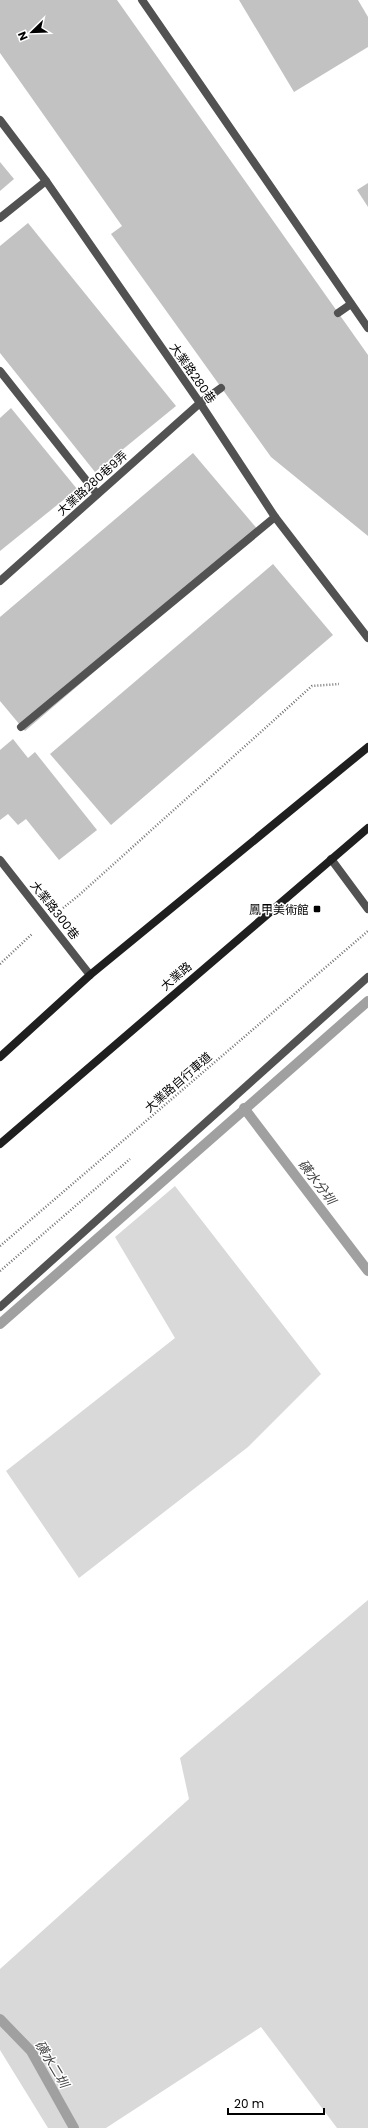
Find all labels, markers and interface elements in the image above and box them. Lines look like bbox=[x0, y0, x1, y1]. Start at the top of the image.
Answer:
north arrow bbox=[12, 12, 52, 52]
text: N bbox=[14, 29, 32, 43]
street label: 大業路280巷 bbox=[166, 339, 220, 407]
street label: 大業路280巷9弄 bbox=[53, 447, 131, 519]
street label: 大業路300巷 bbox=[27, 877, 83, 943]
place label: 鳳甲美術館 bbox=[249, 901, 309, 918]
marker: 鳳甲美術館 bbox=[312, 904, 322, 914]
street label: 大業路 bbox=[157, 958, 195, 994]
street label: 大業路自行車道 bbox=[141, 1048, 215, 1116]
water label: 磺水分圳 bbox=[294, 1156, 341, 1210]
water label: 磺水二圳 bbox=[30, 2037, 75, 2093]
scale bar bbox=[228, 2090, 324, 2116]
text: 20 m bbox=[234, 2095, 264, 2112]

